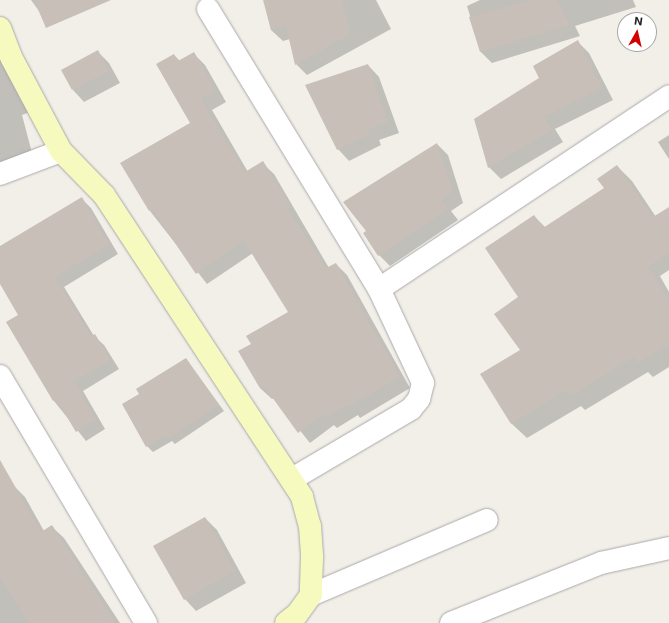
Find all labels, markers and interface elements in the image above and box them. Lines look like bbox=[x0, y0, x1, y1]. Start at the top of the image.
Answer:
north arrow bbox=[617, 12, 657, 52]
text: N bbox=[633, 14, 644, 29]

